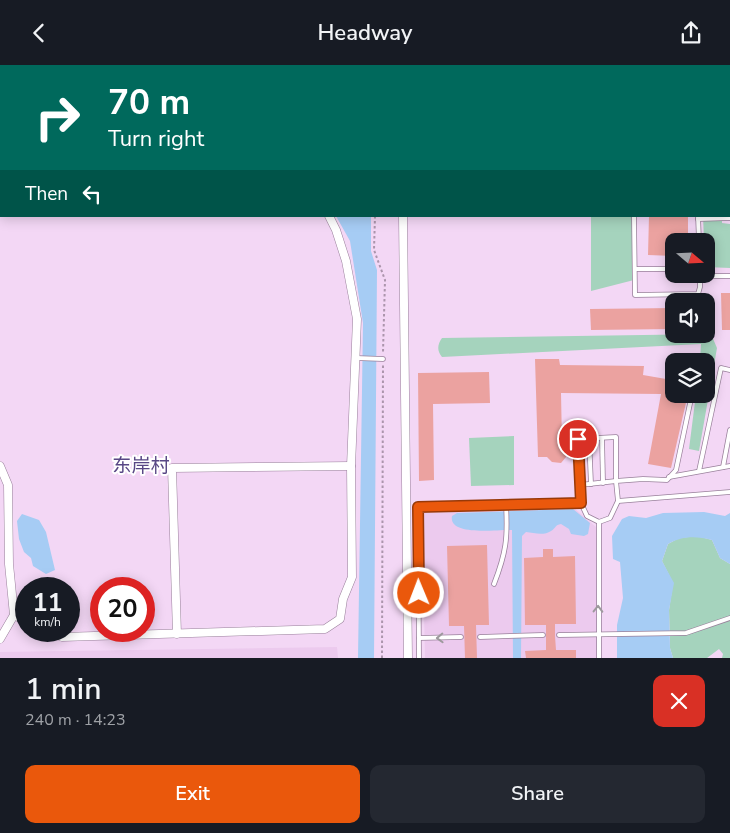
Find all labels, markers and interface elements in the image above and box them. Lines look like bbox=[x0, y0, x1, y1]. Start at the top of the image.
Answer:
text: Headway bbox=[317, 18, 413, 48]
icon: back bbox=[25, 19, 53, 47]
icon: share bbox=[677, 19, 705, 47]
text: 70 m bbox=[108, 79, 190, 126]
icon: right bbox=[25, 85, 90, 150]
text: Turn right bbox=[108, 124, 204, 154]
icon: left bbox=[78, 180, 106, 208]
text: Then bbox=[25, 181, 68, 207]
north arrow bbox=[665, 233, 715, 283]
map controls bbox=[665, 233, 715, 403]
button: sound bbox=[665, 293, 715, 343]
button: layers bbox=[665, 353, 715, 403]
pin bbox=[557, 418, 599, 460]
icon: arrive bbox=[564, 425, 592, 453]
district label: 东岸村 bbox=[112, 453, 170, 479]
position arrow bbox=[392, 566, 444, 618]
speed limit sign: 20 bbox=[90, 577, 155, 642]
text: 11 bbox=[32, 586, 63, 620]
one-way arrow bbox=[593, 605, 604, 613]
text: km/h bbox=[34, 614, 61, 630]
one-way arrow bbox=[436, 633, 444, 643]
text: 1 min bbox=[25, 669, 101, 710]
button: close bbox=[653, 675, 705, 727]
text: 240 m · 14:23 bbox=[25, 709, 126, 731]
button: Exit bbox=[25, 765, 360, 823]
button: Share bbox=[370, 765, 705, 823]

